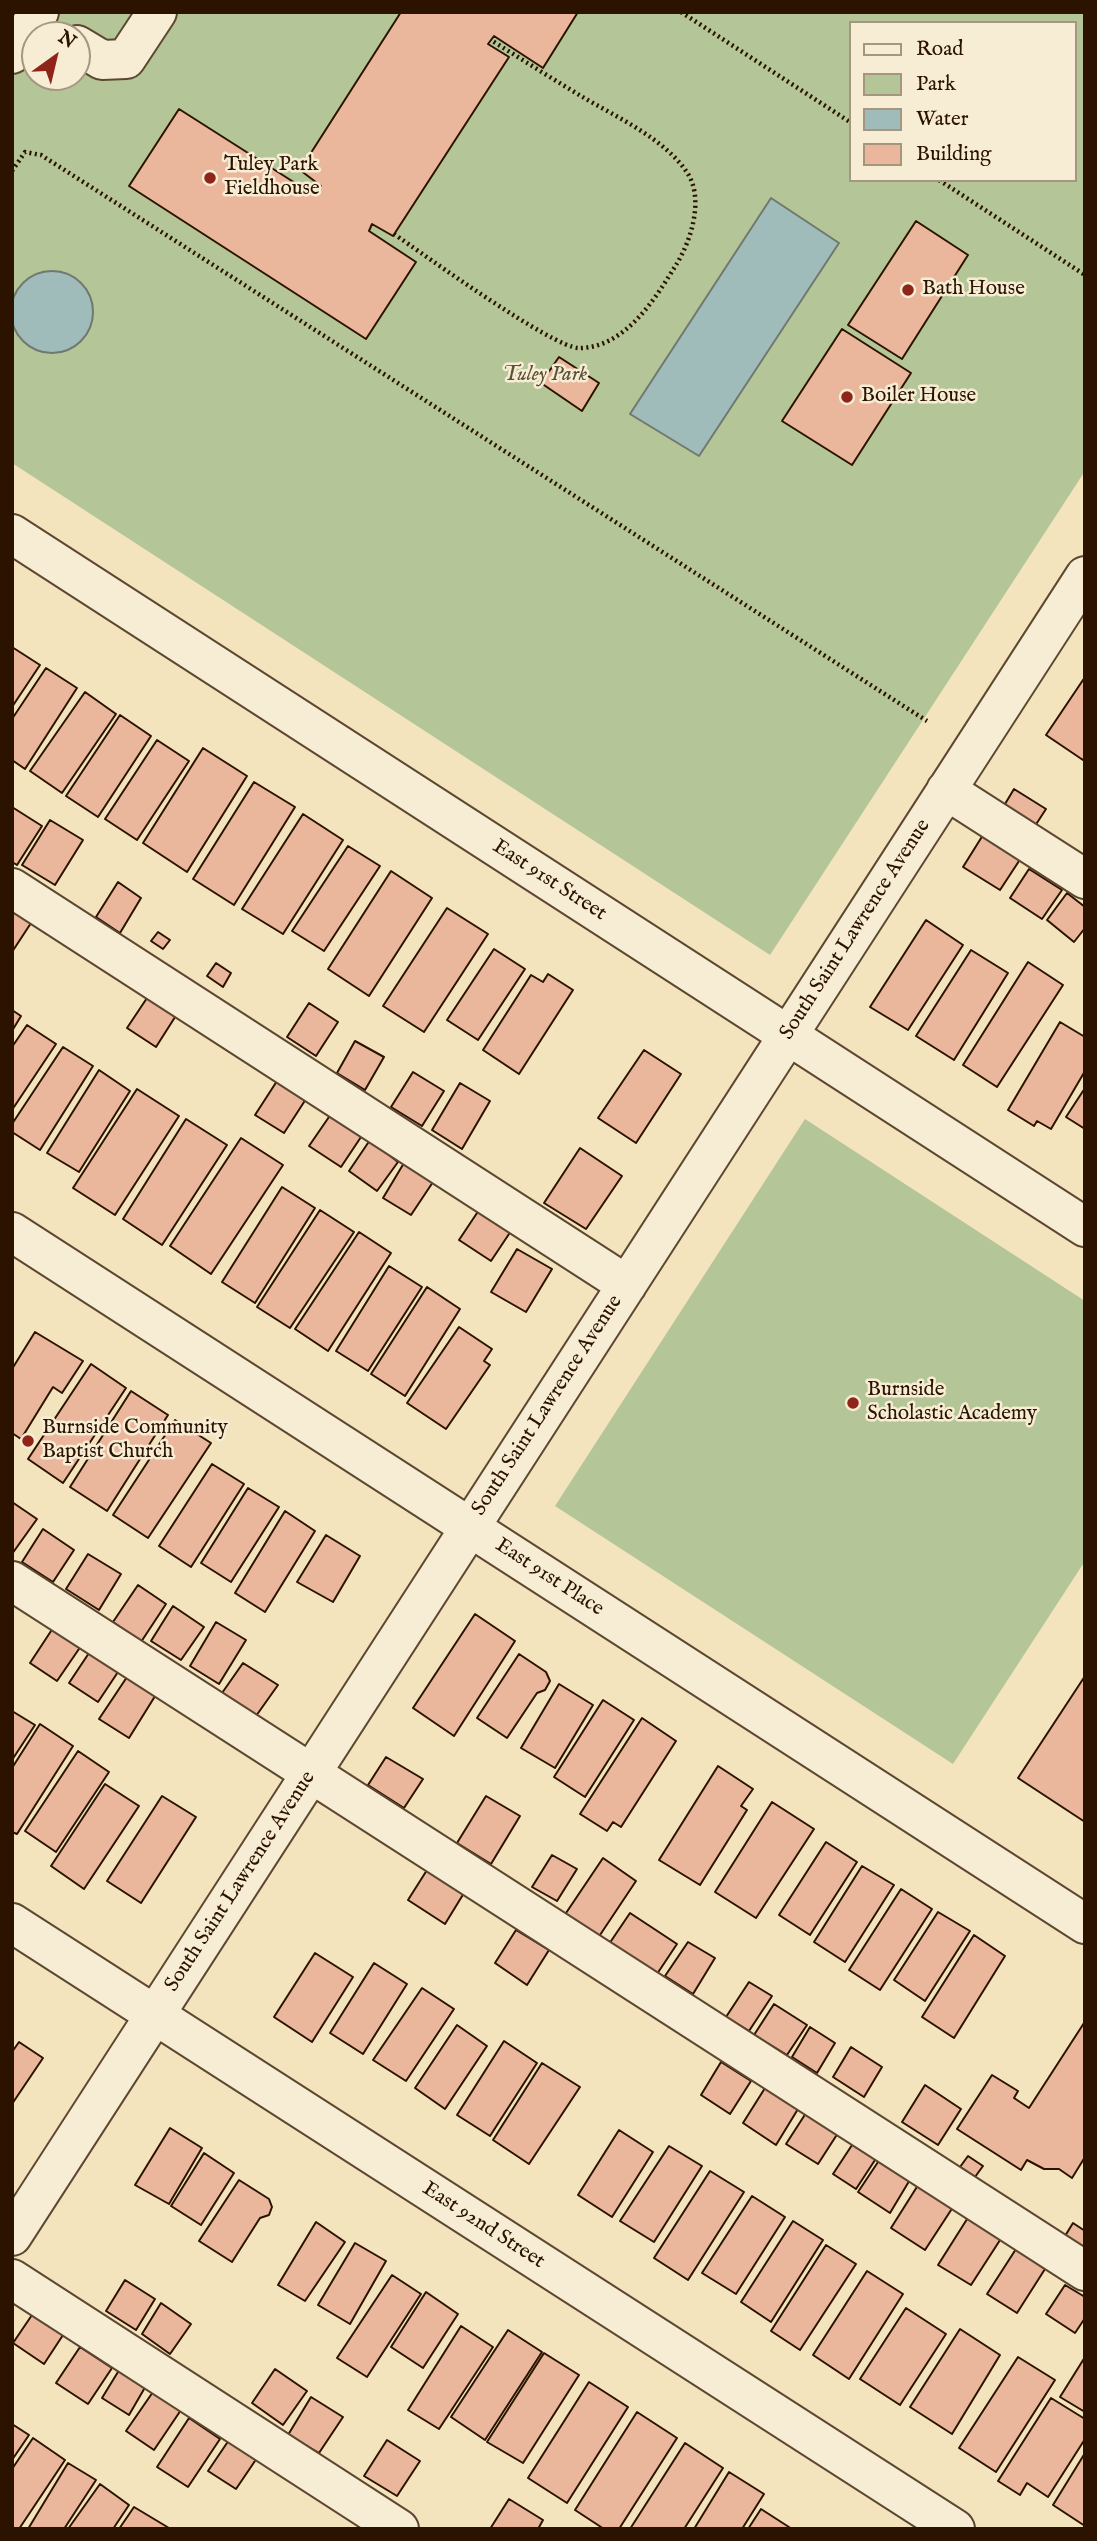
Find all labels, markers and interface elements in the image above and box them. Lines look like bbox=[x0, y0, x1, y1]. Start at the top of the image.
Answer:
north arrow bbox=[21, 21, 91, 91]
legend bbox=[848, 21, 1076, 182]
text: N bbox=[53, 26, 80, 55]
text: Road bbox=[916, 36, 963, 63]
text: Park bbox=[916, 71, 956, 98]
text: Water bbox=[916, 106, 968, 133]
text: Building bbox=[916, 141, 991, 168]
place label: Tuley Park Fieldhouse bbox=[224, 153, 320, 203]
marker: Tuley Park Fieldhouse bbox=[202, 170, 218, 186]
place label: Bath House bbox=[922, 277, 1025, 303]
marker: Bath House bbox=[900, 282, 916, 298]
park label: Tuley Park bbox=[503, 363, 587, 389]
place label: Boiler House bbox=[861, 384, 976, 410]
marker: Boiler House bbox=[839, 389, 855, 405]
street label: South Saint Lawrence Avenue bbox=[775, 815, 937, 1045]
street label: East 91st Street bbox=[487, 835, 611, 927]
street label: South Saint Lawrence Avenue bbox=[467, 1291, 629, 1521]
place label: Burnside Scholastic Academy bbox=[867, 1378, 1037, 1428]
marker: Burnside Scholastic Academy bbox=[845, 1395, 861, 1411]
place label: Burnside Community Baptist Church bbox=[42, 1416, 228, 1466]
marker: Burnside Community Baptist Church bbox=[20, 1433, 36, 1449]
street label: East 91st Place bbox=[490, 1534, 608, 1622]
street label: South Saint Lawrence Avenue bbox=[160, 1767, 322, 1997]
street label: East 92nd Street bbox=[417, 2177, 549, 2275]

